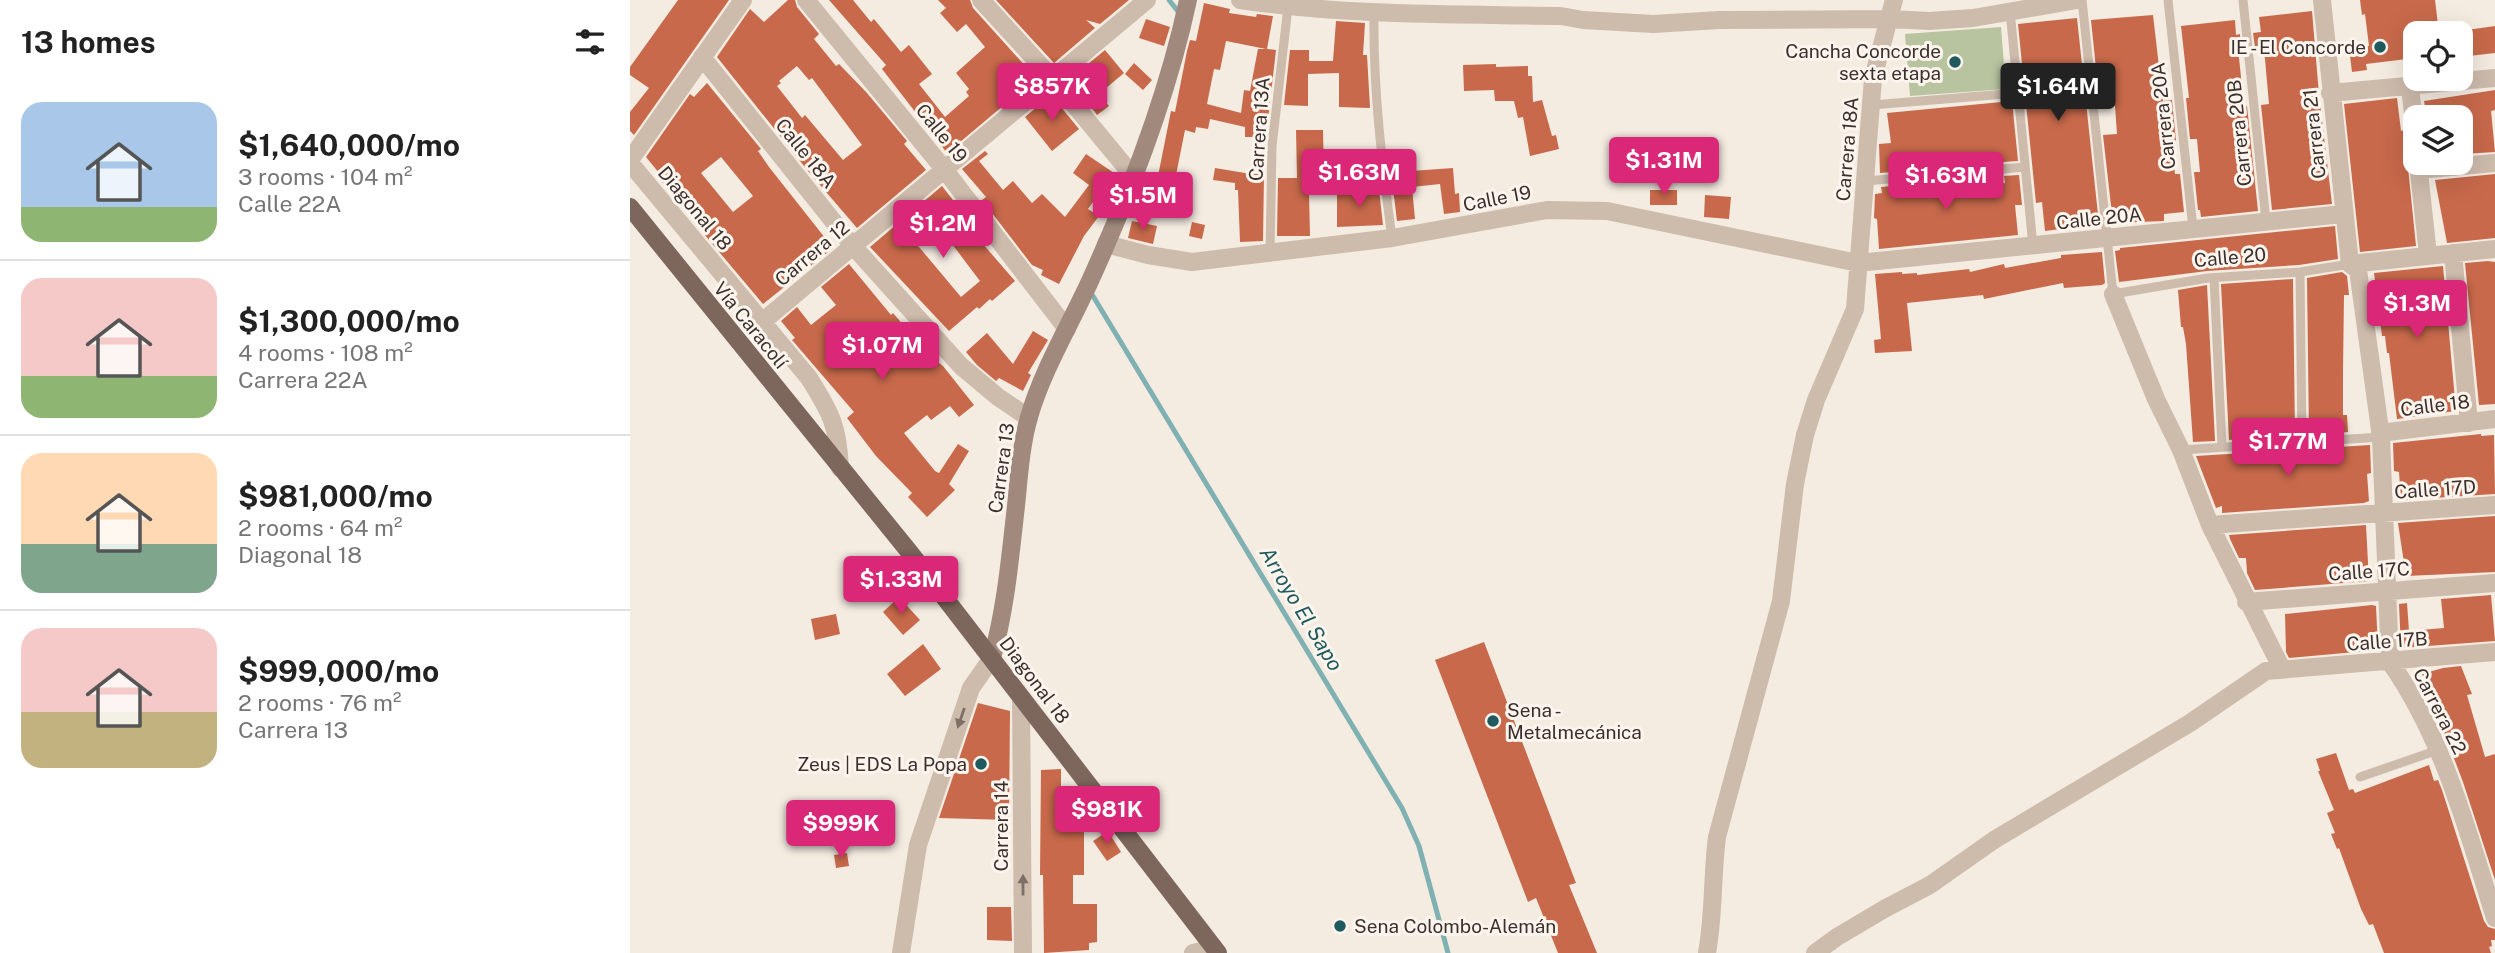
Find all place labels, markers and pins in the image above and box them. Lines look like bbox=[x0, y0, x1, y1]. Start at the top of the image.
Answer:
place label: IE - El Concorde bbox=[2231, 36, 2366, 58]
marker: IE - El Concorde bbox=[2372, 39, 2388, 55]
place label: Cancha Concorde sexta etapa bbox=[1785, 40, 1941, 84]
marker: Cancha Concorde sexta etapa bbox=[1947, 54, 1963, 70]
pin: $857K bbox=[1003, 64, 1101, 123]
pin: $1.64M bbox=[2001, 64, 2115, 123]
pin: $1.31M bbox=[1607, 138, 1721, 197]
pin: $1.63M bbox=[1302, 150, 1416, 209]
pin: $1.63M bbox=[1889, 152, 2003, 212]
pin: $1.5M bbox=[1094, 173, 1192, 232]
pin: $1.2M bbox=[894, 201, 992, 260]
pin: $1.3M bbox=[2368, 280, 2466, 340]
pin: $1.07M bbox=[825, 322, 939, 382]
pin: $1.77M bbox=[2231, 419, 2345, 478]
pin: $1.33M bbox=[844, 556, 958, 616]
place label: Sena - Metalmecánica bbox=[1507, 699, 1642, 743]
marker: Sena - Metalmecánica bbox=[1485, 713, 1501, 729]
place label: Zeus | EDS La Popa bbox=[797, 753, 967, 775]
marker: Zeus | EDS La Popa bbox=[973, 756, 989, 772]
pin: $981K bbox=[1058, 786, 1156, 846]
pin: $999K bbox=[792, 800, 890, 860]
place label: Sena Colombo-Alemán bbox=[1354, 915, 1556, 937]
marker: Sena Colombo-Alemán bbox=[1332, 918, 1348, 934]

